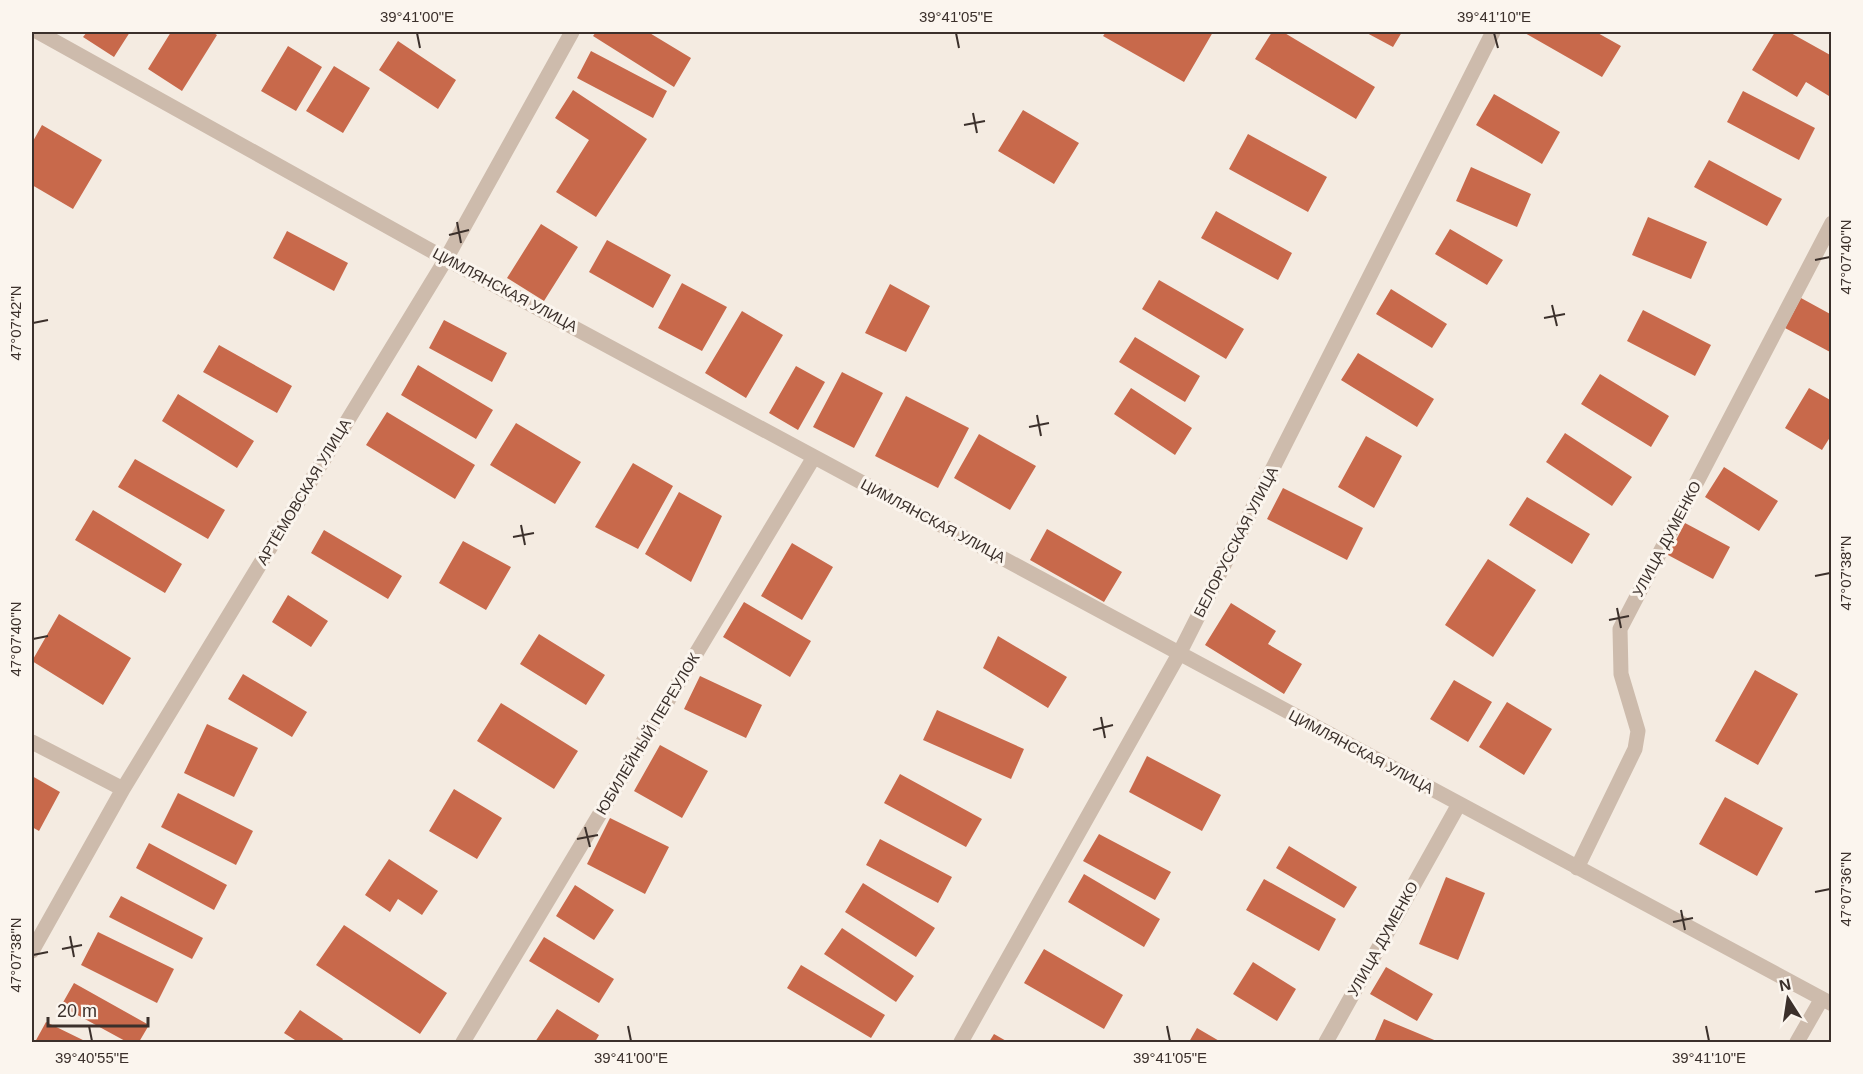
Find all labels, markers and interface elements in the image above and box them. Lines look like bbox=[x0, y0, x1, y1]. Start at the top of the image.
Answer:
text: 39°41'00"E bbox=[380, 8, 454, 25]
text: 39°41'05"E bbox=[919, 8, 993, 25]
text: 39°41'10"E bbox=[1457, 8, 1531, 25]
text: 47°07'40"N bbox=[1837, 219, 1854, 295]
street label: ЦИМЛЯНСКАЯ УЛИЦА bbox=[430, 244, 580, 335]
text: 47°07'42"N bbox=[7, 285, 24, 361]
street label: АРТЁМОВСКАЯ УЛИЦА bbox=[253, 416, 354, 568]
street label: БЕЛОРУССКАЯ УЛИЦА bbox=[1190, 464, 1281, 620]
street label: ЦИМЛЯНСКАЯ УЛИЦА bbox=[858, 475, 1008, 566]
street label: УЛИЦА ДУМЕНКО bbox=[1629, 478, 1704, 599]
text: 47°07'38"N bbox=[1837, 535, 1854, 611]
text: 47°07'40"N bbox=[7, 601, 24, 677]
street label: ЮБИЛЕЙНЫЙ ПЕРЕУЛОК bbox=[593, 650, 703, 818]
street label: ЦИМЛЯНСКАЯ УЛИЦА bbox=[1286, 706, 1436, 797]
text: 47°07'36"N bbox=[1837, 851, 1854, 927]
street label: УЛИЦА ДУМЕНКО bbox=[1344, 879, 1421, 999]
text: 47°07'38"N bbox=[7, 917, 24, 993]
north arrow bbox=[1758, 969, 1818, 1029]
text: N bbox=[1778, 975, 1792, 994]
scale bar bbox=[48, 990, 148, 1028]
text: 20 m bbox=[57, 1001, 97, 1021]
text: 39°40'55"E bbox=[55, 1049, 129, 1066]
text: 39°41'00"E bbox=[594, 1049, 668, 1066]
text: 39°41'05"E bbox=[1133, 1049, 1207, 1066]
text: 39°41'10"E bbox=[1672, 1049, 1746, 1066]

